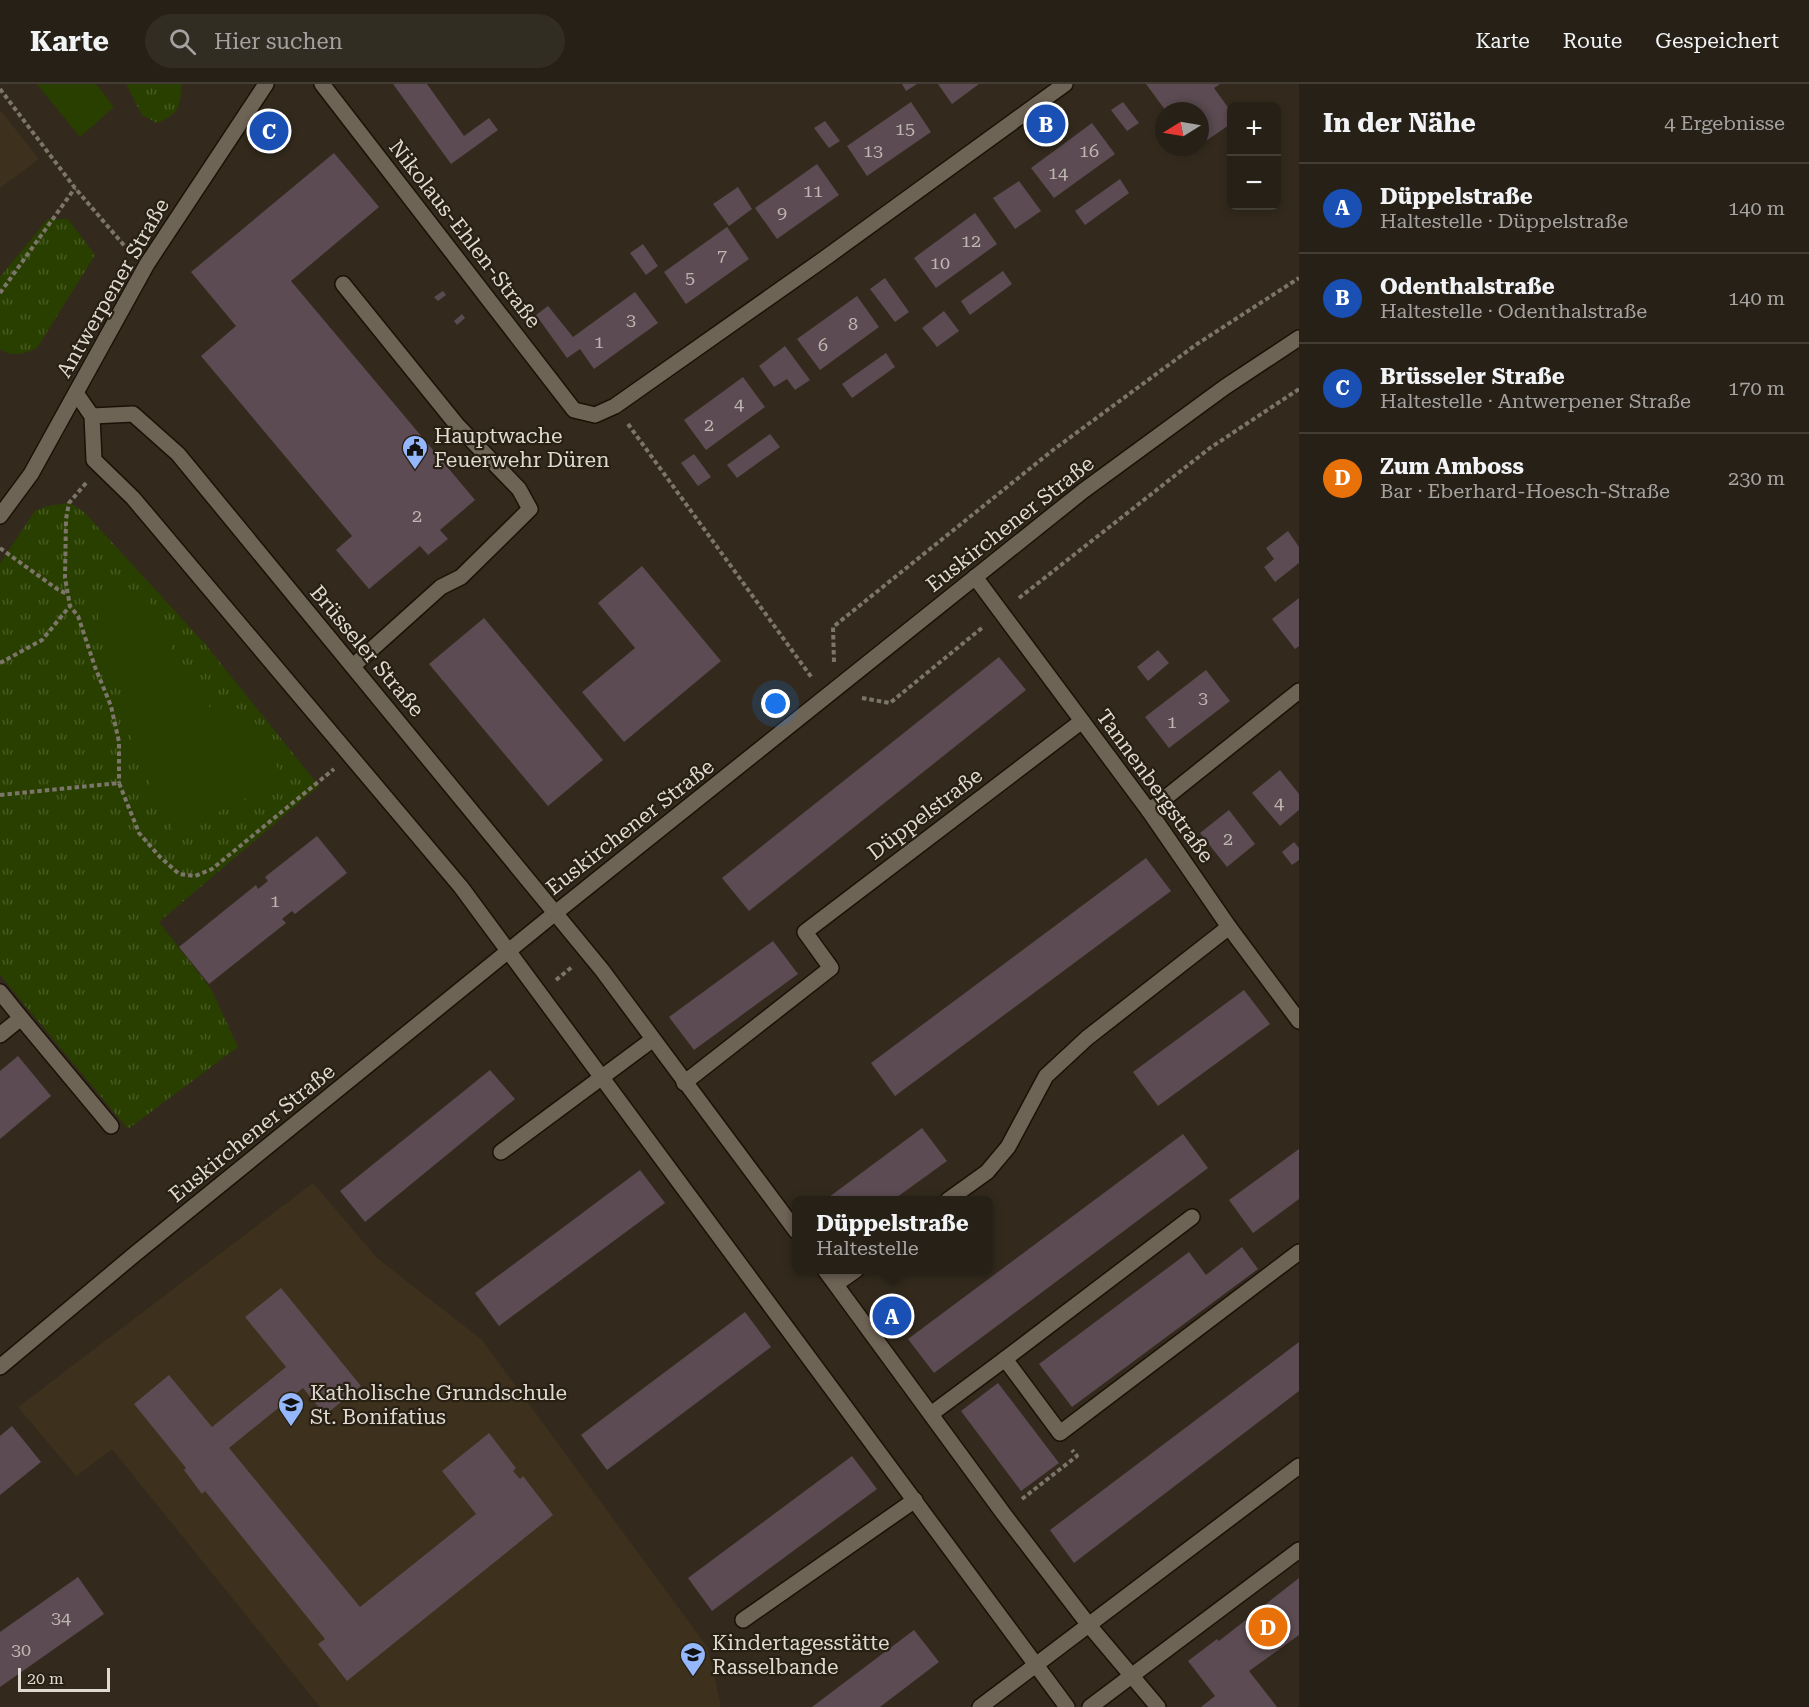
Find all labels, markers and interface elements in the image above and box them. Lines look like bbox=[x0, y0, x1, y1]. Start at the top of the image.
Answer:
search box bbox=[145, 14, 565, 68]
text: Karte bbox=[30, 25, 109, 58]
icon: search bbox=[166, 25, 199, 58]
text: Hier suchen bbox=[214, 29, 343, 54]
text: Karte bbox=[1475, 29, 1530, 53]
text: Route bbox=[1563, 29, 1622, 53]
text: Gespeichert bbox=[1655, 29, 1779, 53]
pin: B bbox=[1026, 102, 1066, 147]
north arrow bbox=[1155, 102, 1209, 156]
map controls bbox=[1227, 102, 1281, 210]
button: + bbox=[1227, 102, 1281, 156]
pin: C bbox=[250, 108, 288, 154]
text: In der Nähe bbox=[1323, 108, 1476, 138]
text: 4 Ergebnisse bbox=[1664, 111, 1785, 135]
house number: 15 bbox=[895, 118, 915, 139]
street label: Nikolaus-Ehlen-Straße bbox=[384, 135, 546, 333]
house number: 13 bbox=[863, 140, 883, 161]
house number: 16 bbox=[1079, 140, 1099, 161]
button: − bbox=[1227, 156, 1281, 210]
house number: 14 bbox=[1048, 162, 1068, 183]
house number: 11 bbox=[803, 180, 823, 201]
text: Düppelstraße bbox=[1380, 184, 1533, 209]
street label: Antwerpener Straße bbox=[52, 194, 174, 382]
text: A bbox=[1335, 196, 1350, 220]
text: 140 m bbox=[1728, 196, 1785, 220]
house number: 9 bbox=[777, 202, 787, 223]
text: Haltestelle · Düppelstraße bbox=[1380, 209, 1628, 233]
house number: 12 bbox=[961, 230, 981, 251]
house number: 7 bbox=[717, 245, 727, 266]
house number: 10 bbox=[930, 252, 950, 273]
house number: 5 bbox=[685, 267, 695, 288]
text: Odenthalstraße bbox=[1380, 274, 1555, 299]
text: B bbox=[1335, 286, 1350, 310]
text: 140 m bbox=[1728, 286, 1785, 310]
text: Haltestelle · Odenthalstraße bbox=[1380, 299, 1647, 323]
house number: 3 bbox=[626, 309, 636, 330]
house number: 8 bbox=[848, 313, 858, 334]
house number: 1 bbox=[594, 331, 604, 352]
house number: 6 bbox=[818, 334, 828, 355]
text: Brüsseler Straße bbox=[1380, 364, 1565, 389]
text: C bbox=[1336, 376, 1350, 400]
text: 170 m bbox=[1728, 376, 1785, 400]
text: Haltestelle · Antwerpener Straße bbox=[1380, 389, 1691, 413]
house number: 4 bbox=[734, 393, 744, 414]
house number: 2 bbox=[704, 414, 714, 435]
place label: Hauptwache Feuerwehr Düren bbox=[434, 424, 610, 472]
public building icon: Hauptwache Feuerwehr Düren bbox=[400, 433, 430, 471]
street label: Euskirchener Straße bbox=[921, 451, 1099, 597]
text: Zum Amboss bbox=[1380, 454, 1524, 479]
text: D bbox=[1334, 466, 1351, 490]
text: 230 m bbox=[1728, 466, 1785, 490]
text: Bar · Eberhard-Hoesch-Straße bbox=[1380, 479, 1670, 503]
house number: 2 bbox=[412, 505, 422, 526]
street label: Brüsseler Straße bbox=[305, 580, 429, 722]
house number: 3 bbox=[1198, 687, 1208, 708]
your location bbox=[761, 689, 790, 718]
street label: Tannenbergstraße bbox=[1091, 705, 1219, 867]
house number: 1 bbox=[1167, 711, 1177, 732]
street label: Euskirchener Straße bbox=[541, 754, 719, 900]
street label: Düppelstraße bbox=[863, 763, 987, 865]
house number: 4 bbox=[1274, 792, 1284, 813]
house number: 2 bbox=[1223, 828, 1233, 849]
house number: 1 bbox=[270, 890, 280, 911]
street label: Euskirchener Straße bbox=[164, 1059, 340, 1207]
popup bbox=[792, 1196, 993, 1274]
text: Düppelstraße bbox=[816, 1211, 969, 1236]
text: Haltestelle bbox=[816, 1236, 919, 1260]
pin: A bbox=[872, 1294, 912, 1338]
place label: Katholische Grundschule St. Bonifatius bbox=[310, 1381, 567, 1429]
school or university icon: Katholische Grundschule St. Bonifatius bbox=[276, 1390, 306, 1428]
pin: D bbox=[1248, 1604, 1288, 1650]
house number: 34 bbox=[51, 1607, 71, 1628]
place label: Kindertagesstätte Rasselbande bbox=[712, 1631, 889, 1679]
house number: 30 bbox=[11, 1639, 31, 1660]
school or university icon: Kindertagesstätte Rasselbande bbox=[678, 1640, 708, 1678]
scale bar bbox=[18, 1665, 110, 1692]
text: 20 m bbox=[27, 1669, 64, 1688]

